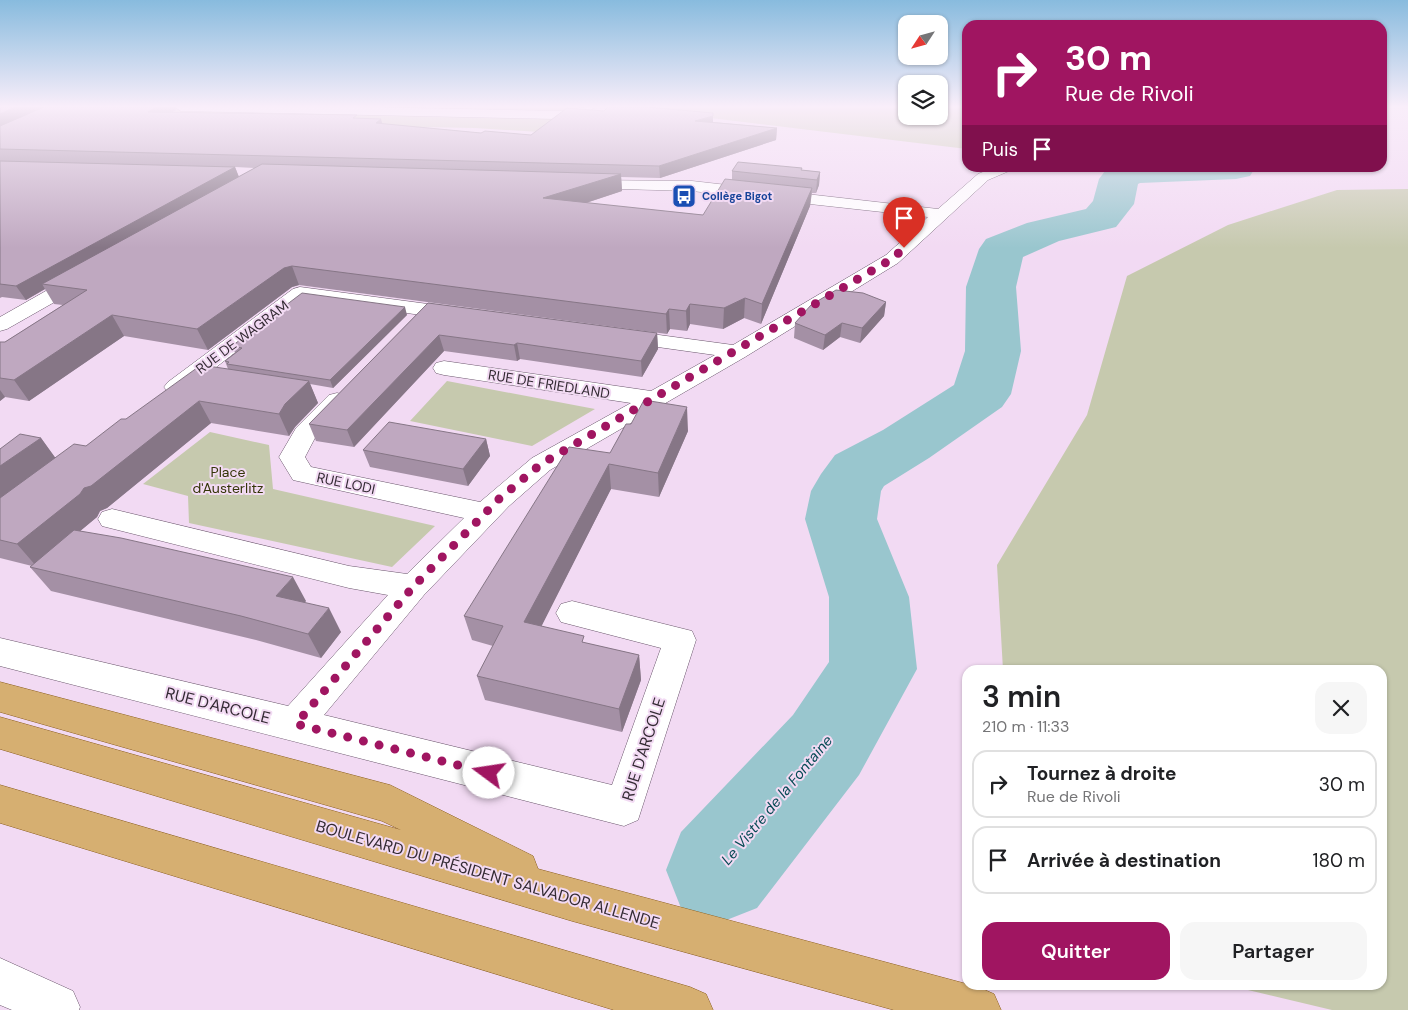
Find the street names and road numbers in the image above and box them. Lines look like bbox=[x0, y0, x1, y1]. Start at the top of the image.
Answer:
street label: RUE DE WAGRAM bbox=[192, 296, 292, 378]
street label: RUE DE FRIEDLAND bbox=[487, 365, 611, 403]
street label: RUE LODI bbox=[315, 468, 377, 498]
street label: RUE D'ARCOLE bbox=[163, 682, 272, 729]
street label: RUE D'ARCOLE bbox=[617, 695, 670, 803]
street label: BOULEVARD DU PRÉSIDENT SALVADOR ALLENDE bbox=[314, 815, 662, 934]

